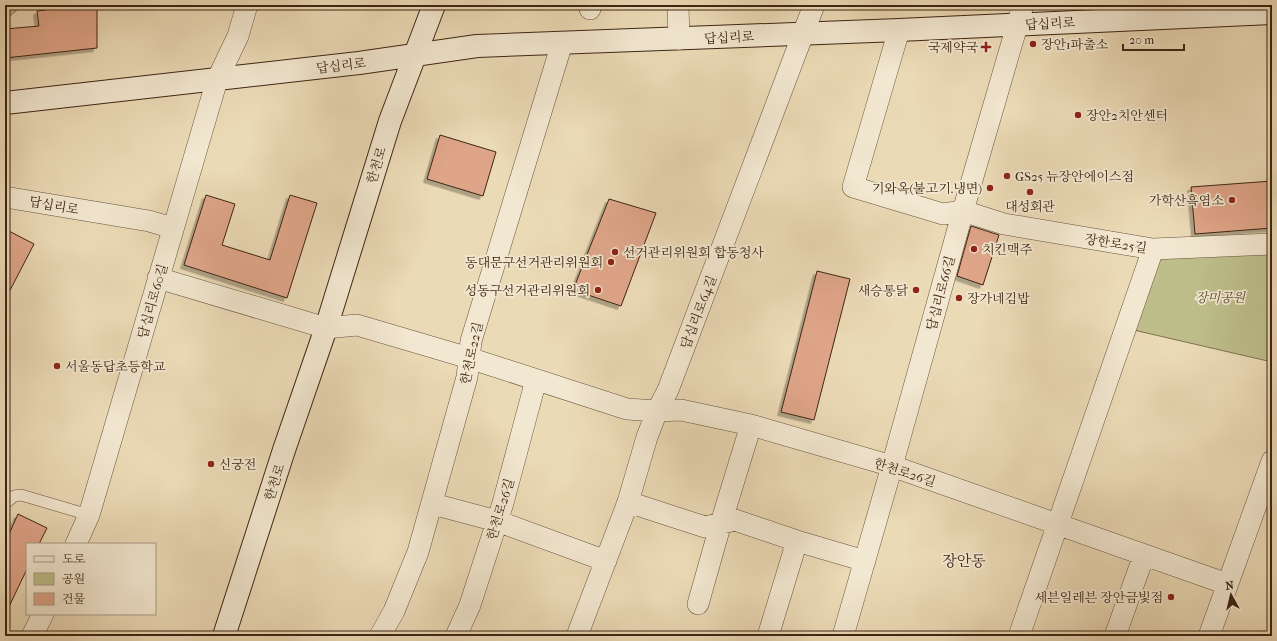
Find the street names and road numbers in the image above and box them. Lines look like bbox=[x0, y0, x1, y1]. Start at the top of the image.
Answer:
street label: 답십리로 bbox=[1025, 15, 1076, 32]
street label: 답십리로 bbox=[704, 29, 755, 46]
street label: 답십리로 bbox=[315, 55, 367, 76]
street label: 한천로 bbox=[364, 145, 389, 185]
street label: 답십리로 bbox=[28, 194, 80, 217]
street label: 장한로25길 bbox=[1084, 231, 1148, 256]
street label: 답십리로66길 bbox=[923, 254, 958, 332]
street label: 답십리로60길 bbox=[135, 262, 170, 340]
street label: 답십리로64길 bbox=[678, 273, 719, 351]
street label: 한천로22길 bbox=[458, 320, 485, 386]
street label: 한천로26길 bbox=[872, 455, 938, 489]
street label: 한천로 bbox=[262, 462, 288, 502]
street label: 한천로26길 bbox=[484, 476, 517, 542]

